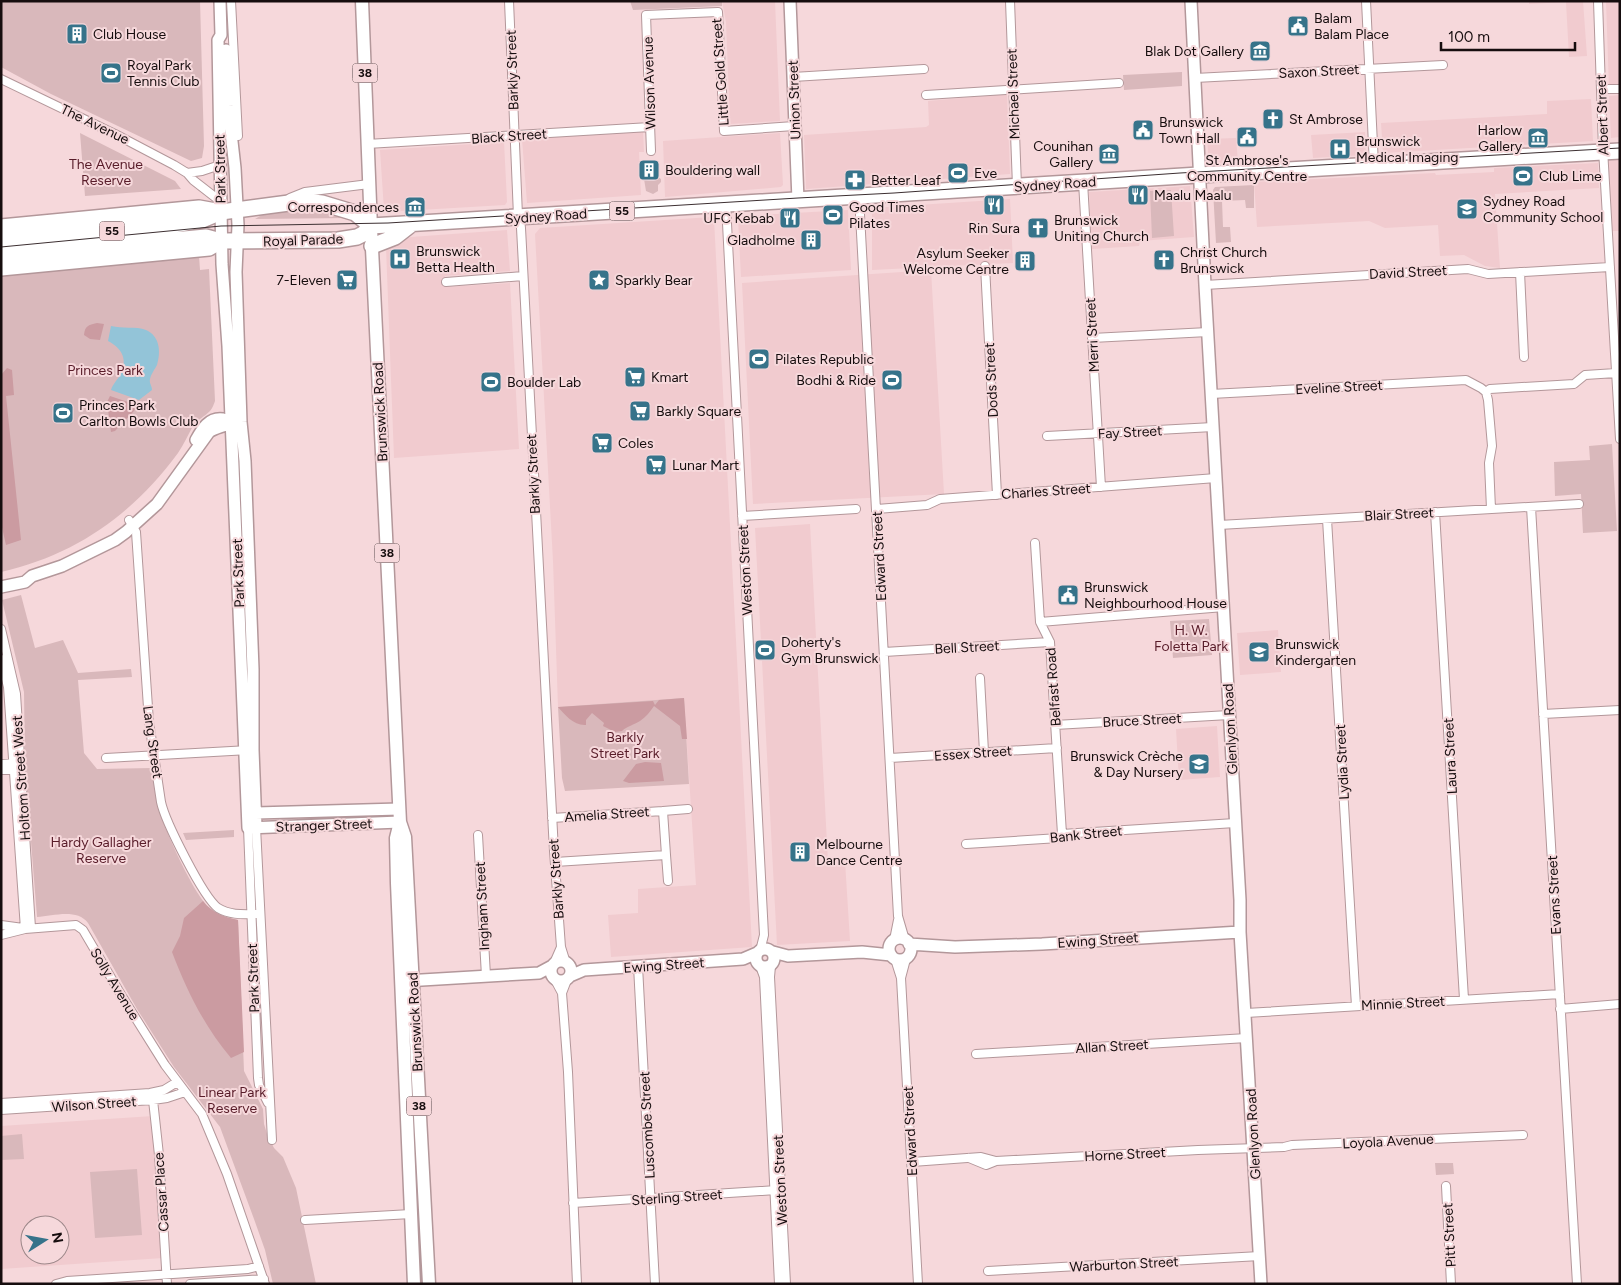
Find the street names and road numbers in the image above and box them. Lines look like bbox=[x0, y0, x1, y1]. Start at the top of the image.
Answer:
street label: Little Gold Street bbox=[708, 18, 733, 126]
street label: Barkly Street bbox=[503, 30, 522, 110]
street label: Wilson Avenue bbox=[639, 36, 660, 130]
street label: Michael Street bbox=[1003, 48, 1024, 140]
street label: Union Street bbox=[785, 60, 804, 140]
street label: Saxon Street bbox=[1278, 61, 1360, 82]
road number: 38 bbox=[352, 64, 378, 82]
street label: Albert Street bbox=[1593, 74, 1612, 156]
street label: The Avenue bbox=[58, 101, 132, 148]
street label: Black Street bbox=[471, 125, 547, 148]
street label: Park Street bbox=[211, 134, 230, 204]
street label: Sydney Road bbox=[1013, 173, 1097, 196]
road number: 55 bbox=[610, 202, 634, 220]
street label: Sydney Road bbox=[504, 205, 588, 228]
road number: 55 bbox=[100, 222, 124, 240]
street label: Royal Parade bbox=[263, 231, 344, 250]
street label: David Street bbox=[1369, 262, 1447, 283]
street label: Merri Street bbox=[1082, 297, 1103, 373]
street label: Dods Street bbox=[981, 342, 1002, 418]
street label: Brunswick Road bbox=[369, 362, 392, 462]
street label: Eveline Street bbox=[1295, 377, 1383, 398]
street label: Fay Street bbox=[1097, 422, 1163, 443]
street label: Barkly Street bbox=[523, 433, 544, 515]
street label: Charles Street bbox=[1001, 480, 1091, 503]
street label: Blair Street bbox=[1364, 504, 1434, 525]
street label: Edward Street bbox=[869, 511, 890, 601]
street label: Weston Street bbox=[735, 524, 756, 616]
street label: Park Street bbox=[229, 538, 248, 608]
road number: 38 bbox=[374, 544, 400, 562]
street label: Bell Street bbox=[934, 637, 1000, 658]
street label: Belfast Road bbox=[1042, 647, 1065, 727]
street label: Glenlyon Road bbox=[1220, 683, 1241, 775]
street label: Lang Street bbox=[139, 705, 166, 779]
street label: Bruce Street bbox=[1102, 710, 1182, 731]
street label: Holtom Street West bbox=[9, 715, 34, 841]
street label: Laura Street bbox=[1440, 717, 1461, 795]
street label: Lydia Street bbox=[1332, 724, 1353, 800]
street label: Essex Street bbox=[933, 742, 1013, 765]
street label: Amelia Street bbox=[564, 803, 650, 826]
street label: Stranger Street bbox=[275, 815, 373, 836]
street label: Bank Street bbox=[1049, 822, 1123, 847]
street label: Barkly Street bbox=[545, 838, 568, 920]
street label: Evans Street bbox=[1544, 855, 1565, 935]
street label: Ingham Street bbox=[472, 861, 493, 951]
street label: Ewing Street bbox=[1057, 929, 1139, 952]
street label: Park Street bbox=[244, 943, 263, 1013]
street label: Solly Avenue bbox=[86, 945, 143, 1024]
street label: Ewing Street bbox=[623, 954, 705, 977]
street label: Brunswick Road bbox=[404, 972, 427, 1072]
street label: Minnie Street bbox=[1360, 993, 1446, 1014]
street label: Allan Street bbox=[1075, 1036, 1149, 1057]
street label: Luscombe Street bbox=[636, 1071, 659, 1179]
street label: Edward Street bbox=[900, 1086, 921, 1176]
street label: Glenlyon Road bbox=[1243, 1088, 1264, 1180]
street label: Wilson Street bbox=[51, 1093, 137, 1116]
road number: 38 bbox=[406, 1096, 432, 1116]
street label: Loyola Avenue bbox=[1342, 1131, 1435, 1152]
street label: Weston Street bbox=[770, 1134, 791, 1226]
street label: Horne Street bbox=[1084, 1144, 1166, 1165]
street label: Cassar Place bbox=[150, 1152, 173, 1232]
street label: Sterling Street bbox=[631, 1186, 723, 1209]
street label: Pitt Street bbox=[1439, 1202, 1460, 1268]
street label: Warburton Street bbox=[1069, 1253, 1179, 1276]

